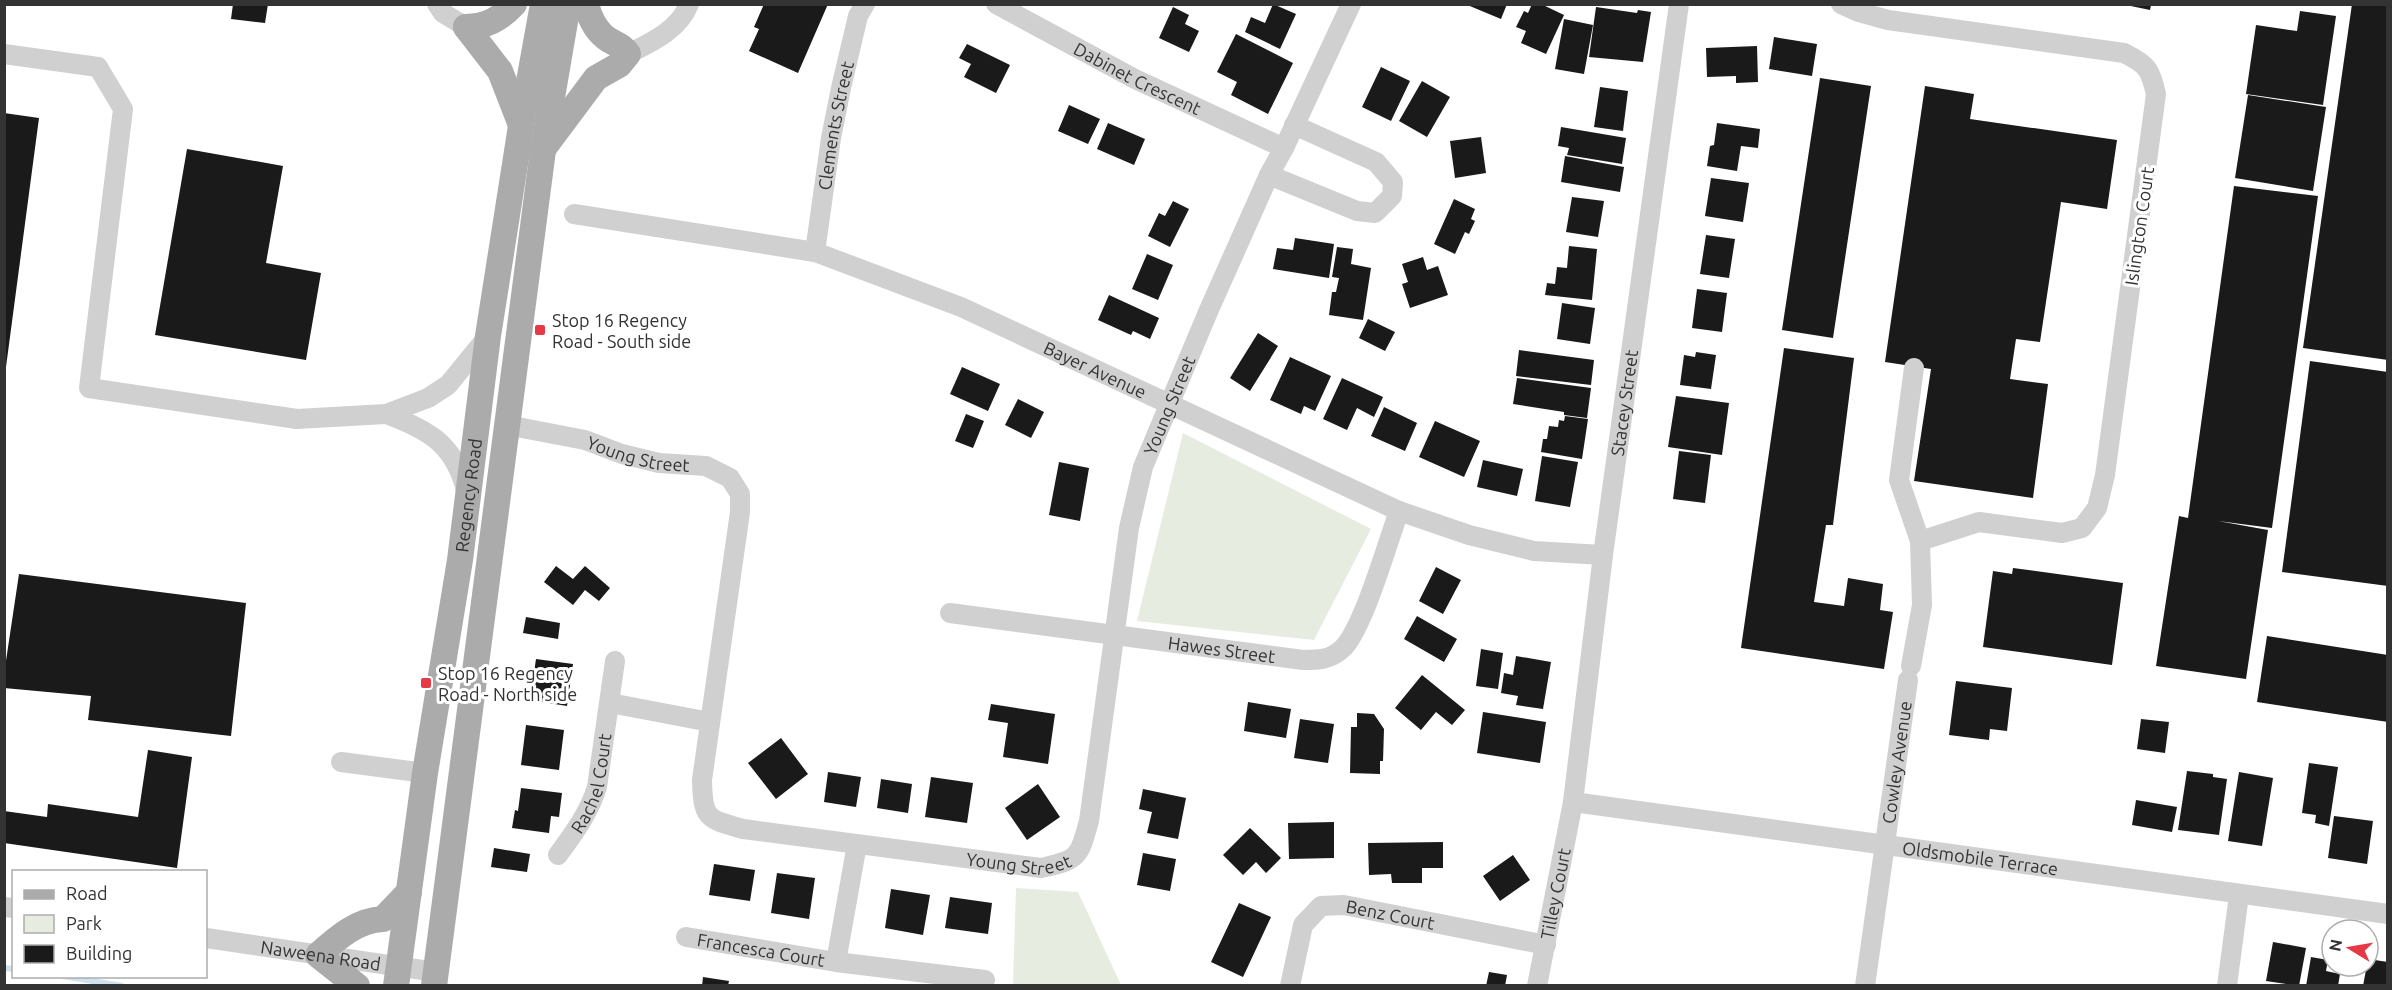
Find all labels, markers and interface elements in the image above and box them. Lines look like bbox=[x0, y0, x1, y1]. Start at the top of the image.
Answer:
street label: Dabinet Crescent bbox=[1071, 38, 1204, 118]
street label: Clements Street bbox=[814, 59, 857, 191]
street label: Islington Court bbox=[2121, 165, 2157, 287]
place label: Stop 16 Regency Road - South side bbox=[552, 310, 691, 351]
marker: Stop 16 Regency Road - South side bbox=[533, 323, 547, 337]
street label: Bayer Avenue bbox=[1041, 337, 1150, 402]
street label: Stacey Street bbox=[1607, 348, 1641, 457]
street label: Young Street bbox=[1139, 353, 1198, 458]
street label: Young Street bbox=[584, 432, 690, 475]
street label: Regency Road bbox=[451, 437, 485, 553]
street label: Hawes Street bbox=[1167, 632, 1276, 666]
place label: Stop 16 Regency Road - North side bbox=[438, 663, 577, 704]
marker: Stop 16 Regency Road - North side bbox=[419, 676, 433, 690]
street label: Cowley Avenue bbox=[1878, 700, 1915, 825]
street label: Rachel Court bbox=[567, 732, 615, 837]
street label: Oldsmobile Terrace bbox=[1901, 837, 2059, 879]
street label: Tilley Court bbox=[1536, 846, 1574, 941]
street label: Young Street bbox=[965, 848, 1074, 878]
legend bbox=[12, 870, 207, 978]
text: Road bbox=[66, 883, 108, 903]
street label: Benz Court bbox=[1345, 896, 1437, 933]
text: Park bbox=[66, 913, 102, 933]
north arrow bbox=[2320, 918, 2380, 978]
street label: Francesca Court bbox=[696, 929, 826, 970]
street label: Naweena Road bbox=[259, 936, 382, 974]
text: N bbox=[2325, 938, 2345, 953]
text: Building bbox=[66, 943, 132, 963]

